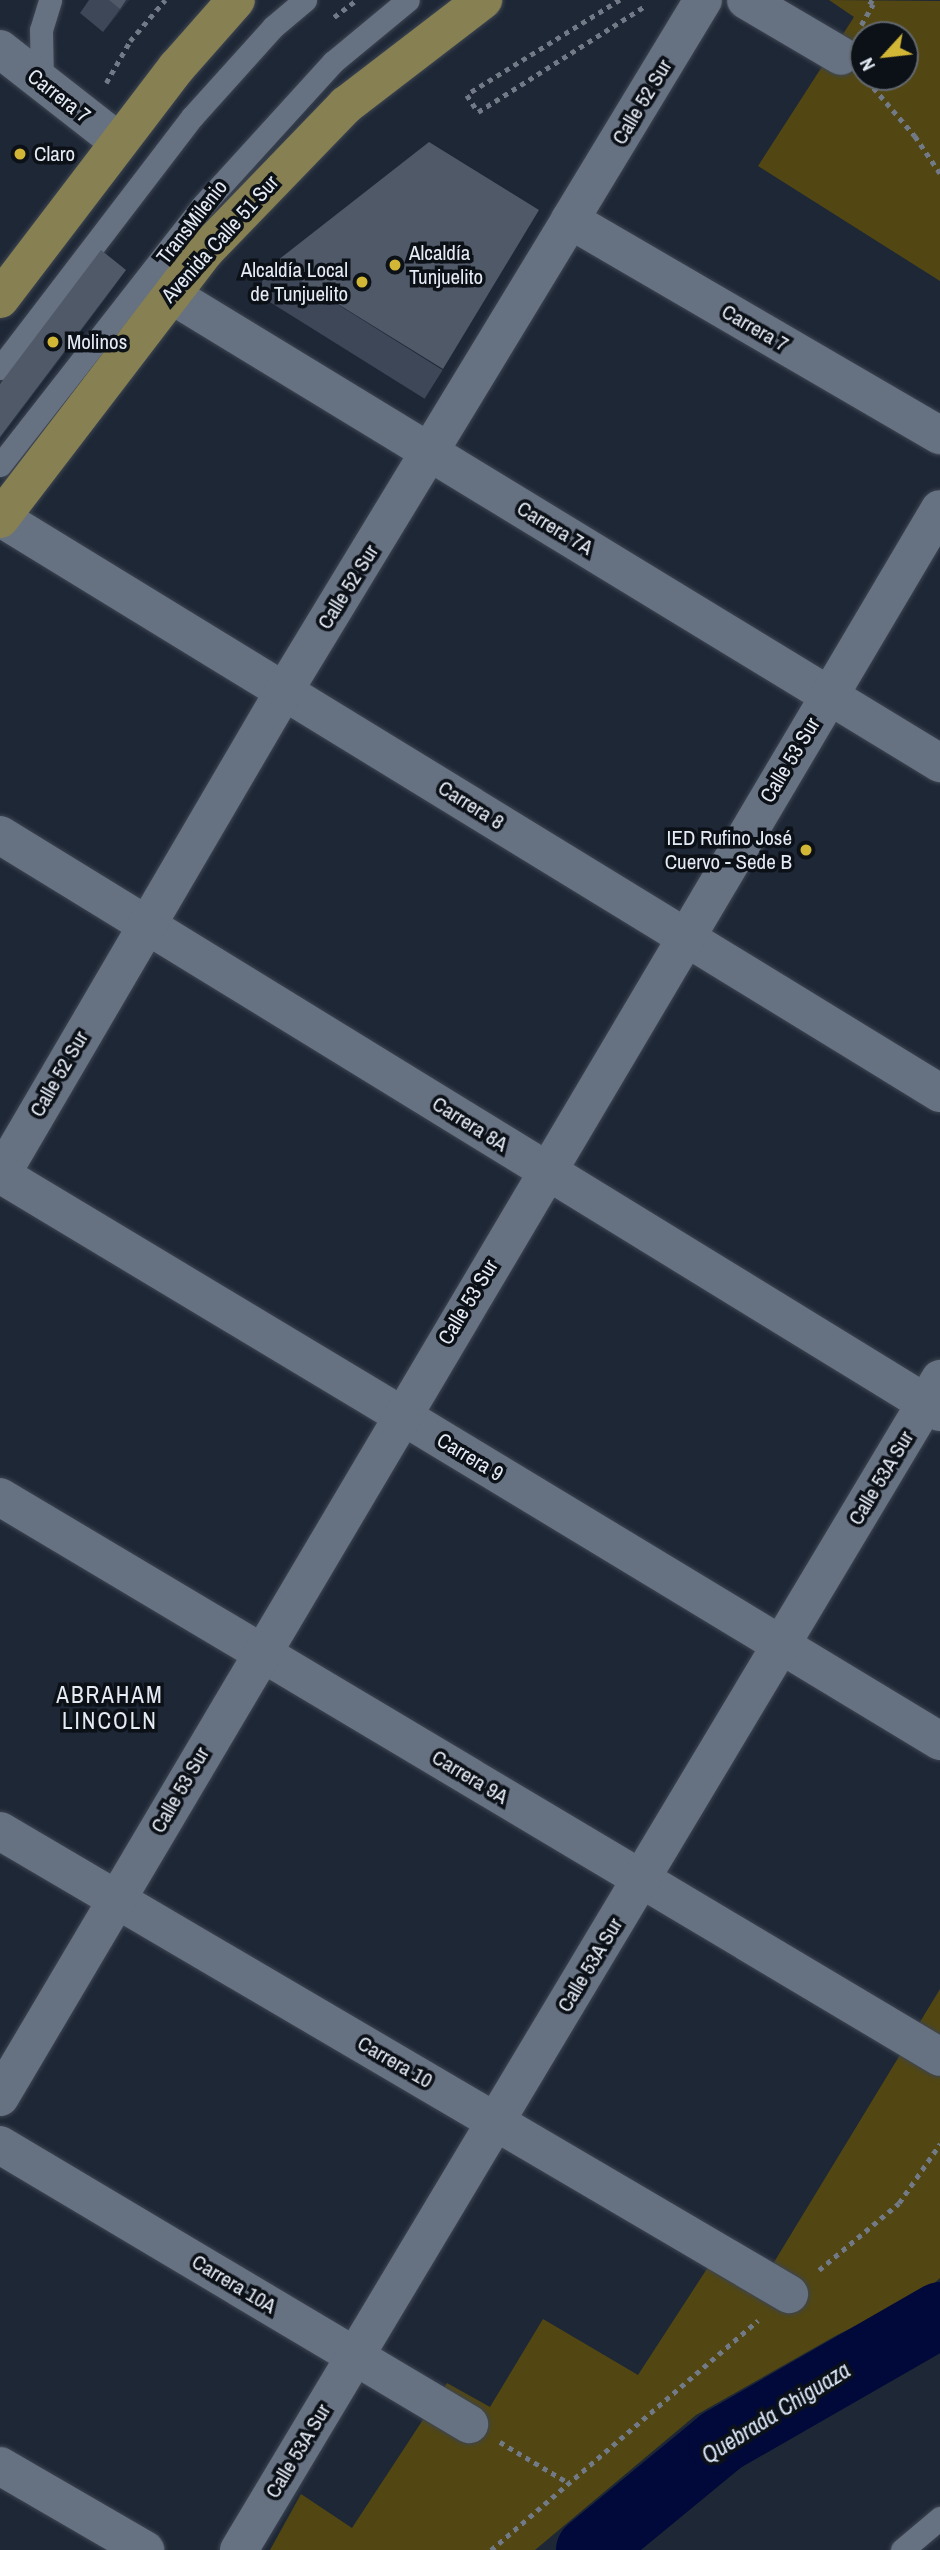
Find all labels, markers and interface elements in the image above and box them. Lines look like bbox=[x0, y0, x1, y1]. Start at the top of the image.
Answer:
north arrow bbox=[849, 21, 919, 91]
text: N bbox=[853, 54, 881, 76]
street label: Calle 52 Sur bbox=[607, 55, 677, 149]
street label: Carrera 7 bbox=[23, 64, 95, 128]
place label: Claro bbox=[34, 141, 75, 167]
marker: Claro bbox=[12, 146, 28, 162]
street label: Avenida Calle 51 Sur bbox=[156, 170, 284, 308]
street label: TransMilenio bbox=[151, 175, 233, 269]
place label: Alcaldía Tunjuelito bbox=[409, 240, 483, 290]
place label: Alcaldía Local de Tunjuelito bbox=[241, 257, 348, 307]
marker: Alcaldía Tunjuelito bbox=[387, 257, 403, 273]
marker: Alcaldía Local de Tunjuelito bbox=[354, 274, 370, 290]
street label: Carrera 7 bbox=[717, 299, 793, 357]
place label: Molinos bbox=[67, 329, 127, 355]
marker: Molinos bbox=[45, 334, 61, 350]
street label: Carrera 7A bbox=[512, 496, 598, 560]
street label: Calle 52 Sur bbox=[312, 540, 384, 634]
street label: Calle 53 Sur bbox=[755, 713, 825, 807]
street label: Carrera 8 bbox=[433, 775, 509, 835]
place label: IED Rufino José Cuervo - Sede B bbox=[665, 825, 792, 875]
marker: IED Rufino José Cuervo - Sede B bbox=[798, 842, 814, 858]
street label: Calle 52 Sur bbox=[24, 1027, 94, 1121]
street label: Carrera 8A bbox=[428, 1091, 512, 1157]
street label: Calle 53 Sur bbox=[433, 1255, 503, 1349]
street label: Calle 53A Sur bbox=[843, 1426, 919, 1530]
street label: Carrera 9 bbox=[432, 1427, 508, 1487]
district label: ABRAHAM LINCOLN bbox=[57, 1681, 163, 1735]
street label: Calle 53 Sur bbox=[145, 1743, 215, 1837]
street label: Carrera 9A bbox=[427, 1745, 513, 1809]
street label: Calle 53A Sur bbox=[552, 1913, 628, 2017]
street label: Carrera 10 bbox=[353, 2031, 437, 2093]
street label: Carrera 10A bbox=[187, 2249, 281, 2319]
water label: Quebrada Chiguaza bbox=[697, 2356, 855, 2470]
street label: Calle 53A Sur bbox=[260, 2399, 336, 2503]

